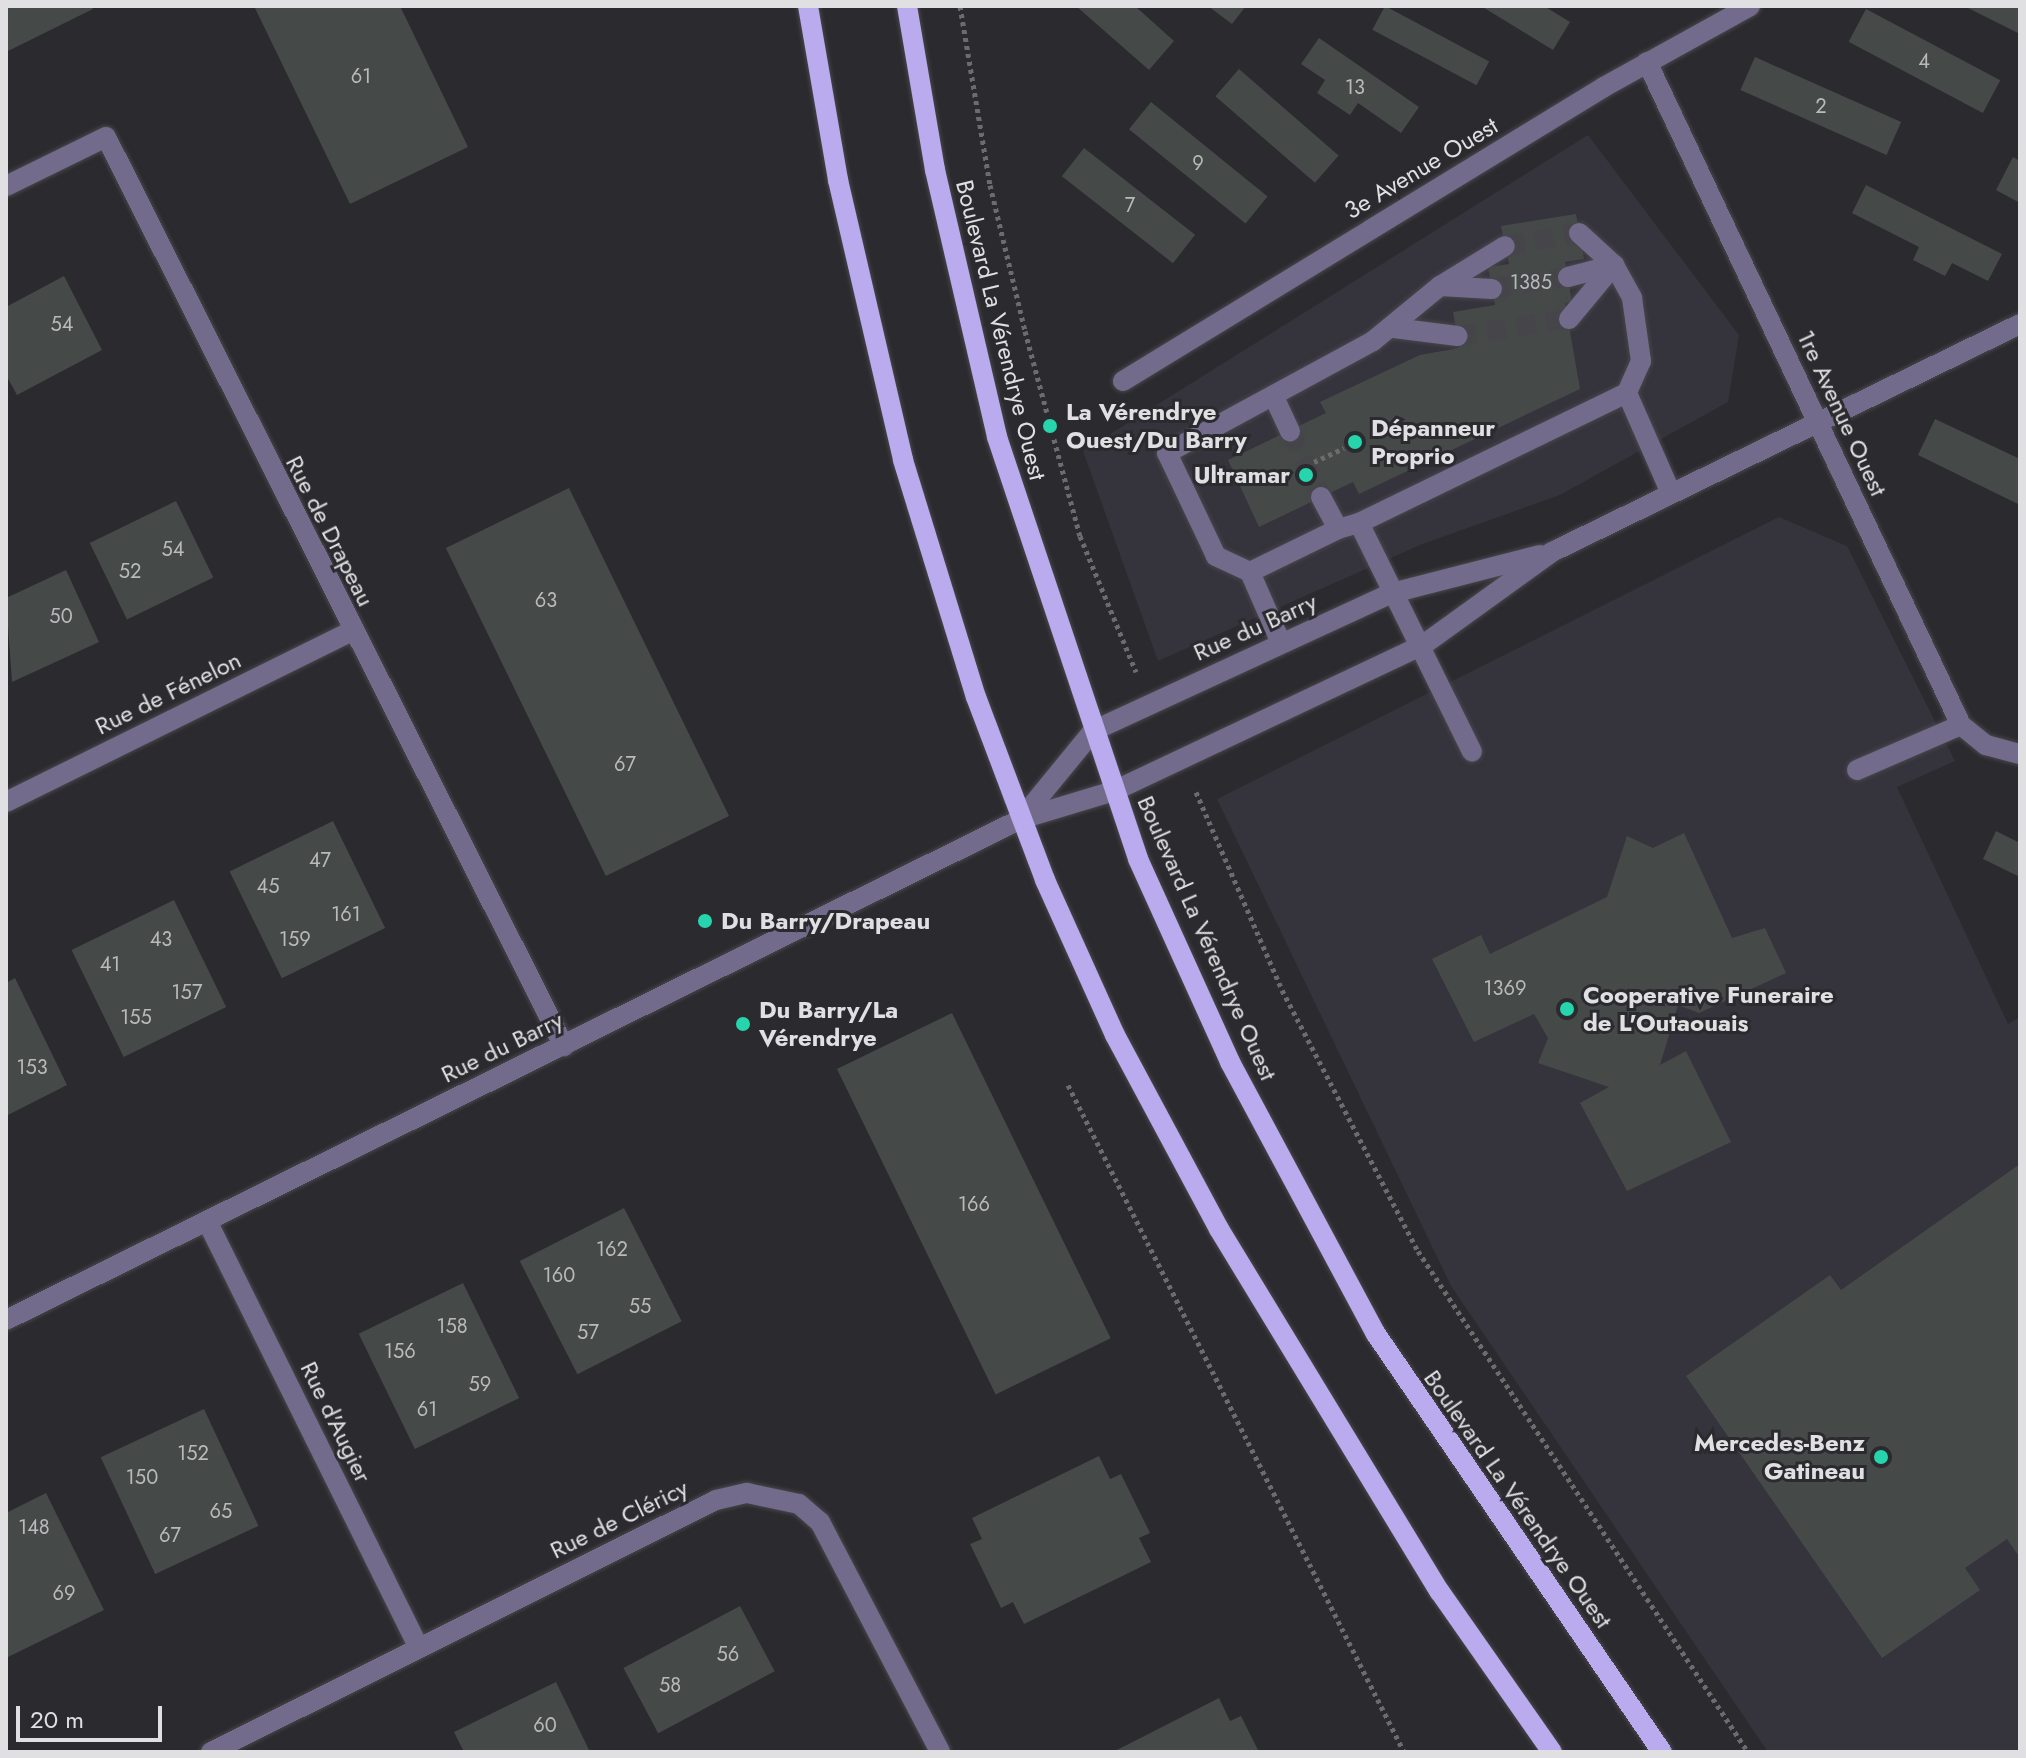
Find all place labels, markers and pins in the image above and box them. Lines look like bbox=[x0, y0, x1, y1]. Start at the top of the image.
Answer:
place label: La Vérendrye Ouest/Du Barry bbox=[1066, 398, 1247, 454]
place label: Dépanneur Proprio bbox=[1371, 414, 1495, 470]
marker: La Vérendrye Ouest/Du Barry bbox=[1041, 417, 1059, 435]
marker: Dépanneur Proprio bbox=[1346, 433, 1364, 451]
place label: Ultramar bbox=[1194, 461, 1290, 489]
marker: Ultramar bbox=[1297, 466, 1315, 484]
place label: Du Barry/Drapeau bbox=[721, 907, 930, 935]
marker: Du Barry/Drapeau bbox=[696, 912, 714, 930]
place label: Cooperative Funeraire de L'Outaouais bbox=[1583, 981, 1834, 1037]
place label: Du Barry/La Vérendrye bbox=[759, 996, 898, 1052]
marker: Cooperative Funeraire de L'Outaouais bbox=[1558, 1000, 1576, 1018]
marker: Du Barry/La Vérendrye bbox=[734, 1015, 752, 1033]
place label: Mercedes-Benz Gatineau bbox=[1694, 1429, 1865, 1485]
marker: Mercedes-Benz Gatineau bbox=[1872, 1448, 1890, 1466]

